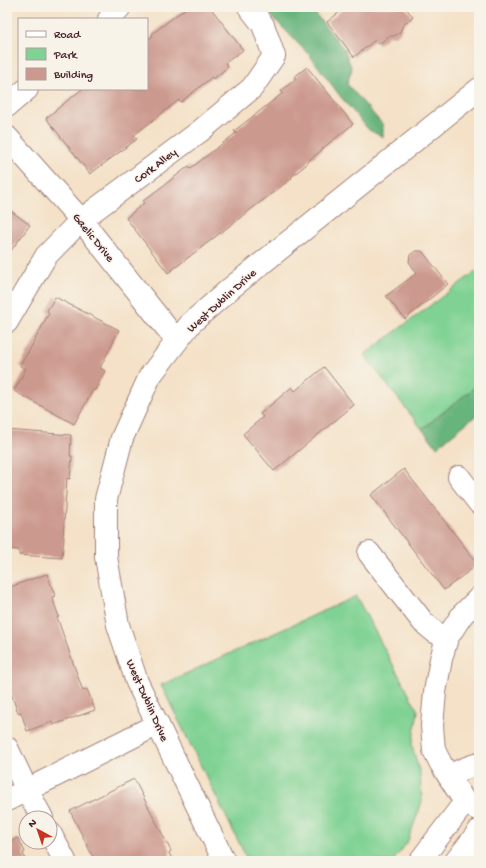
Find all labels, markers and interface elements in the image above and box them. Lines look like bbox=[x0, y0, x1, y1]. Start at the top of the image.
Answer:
legend bbox=[18, 18, 148, 90]
text: Road bbox=[54, 29, 81, 43]
text: Park bbox=[53, 49, 79, 63]
text: Building bbox=[53, 69, 93, 83]
street label: Cork Alley bbox=[132, 146, 180, 187]
street label: Gaelic Drive bbox=[69, 211, 117, 266]
street label: West Dublin Drive bbox=[185, 266, 260, 336]
street label: West Dublin Drive bbox=[122, 658, 171, 745]
north arrow bbox=[18, 810, 58, 850]
text: N bbox=[26, 817, 39, 831]

